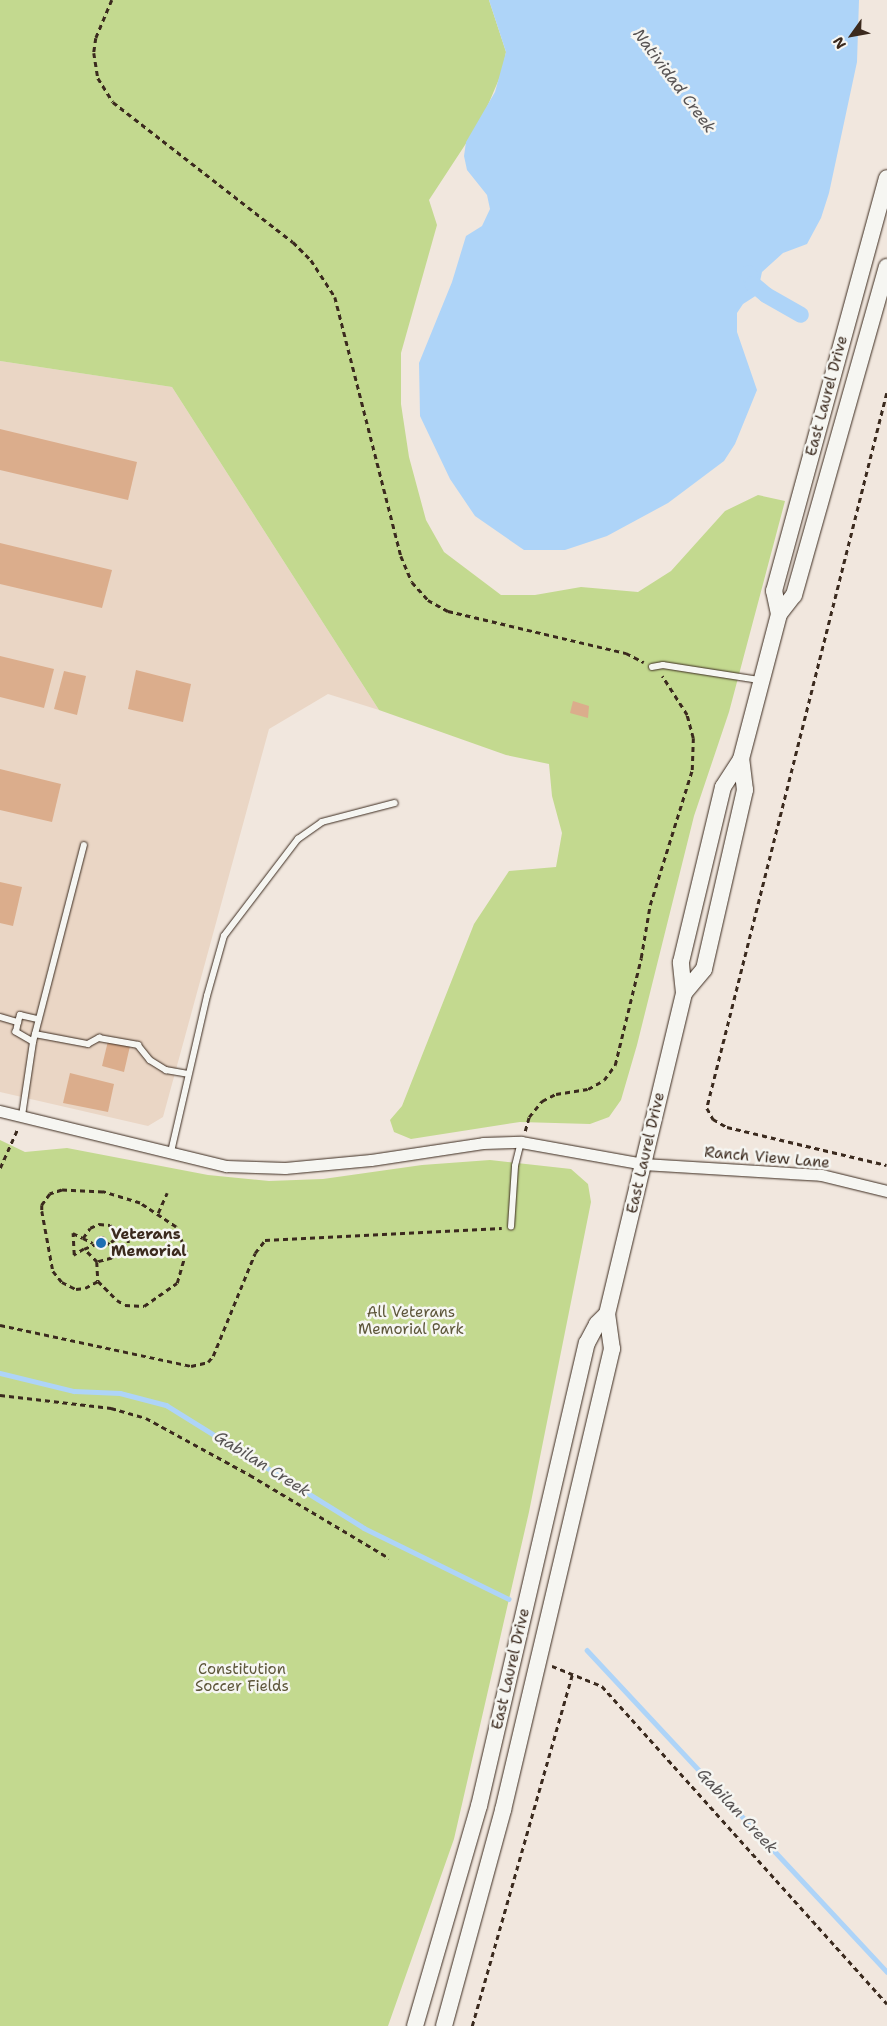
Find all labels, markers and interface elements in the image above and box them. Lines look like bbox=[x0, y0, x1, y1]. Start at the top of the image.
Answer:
north arrow bbox=[827, 10, 877, 60]
water label: Natividad Creek bbox=[629, 25, 719, 137]
text: N bbox=[829, 33, 850, 52]
street label: East Laurel Drive bbox=[802, 334, 852, 458]
street label: East Laurel Drive bbox=[623, 1091, 669, 1215]
street label: Ranch View Lane bbox=[704, 1144, 830, 1172]
place label: Veterans Memorial bbox=[111, 1225, 186, 1260]
marker: Veterans Memorial bbox=[95, 1237, 107, 1249]
park label: All Veterans Memorial Park bbox=[358, 1303, 464, 1338]
water label: Gabilan Creek bbox=[210, 1427, 314, 1501]
street label: East Laurel Drive bbox=[488, 1607, 534, 1731]
park label: Constitution Soccer Fields bbox=[195, 1660, 289, 1695]
water label: Gabilan Creek bbox=[693, 1764, 781, 1858]

